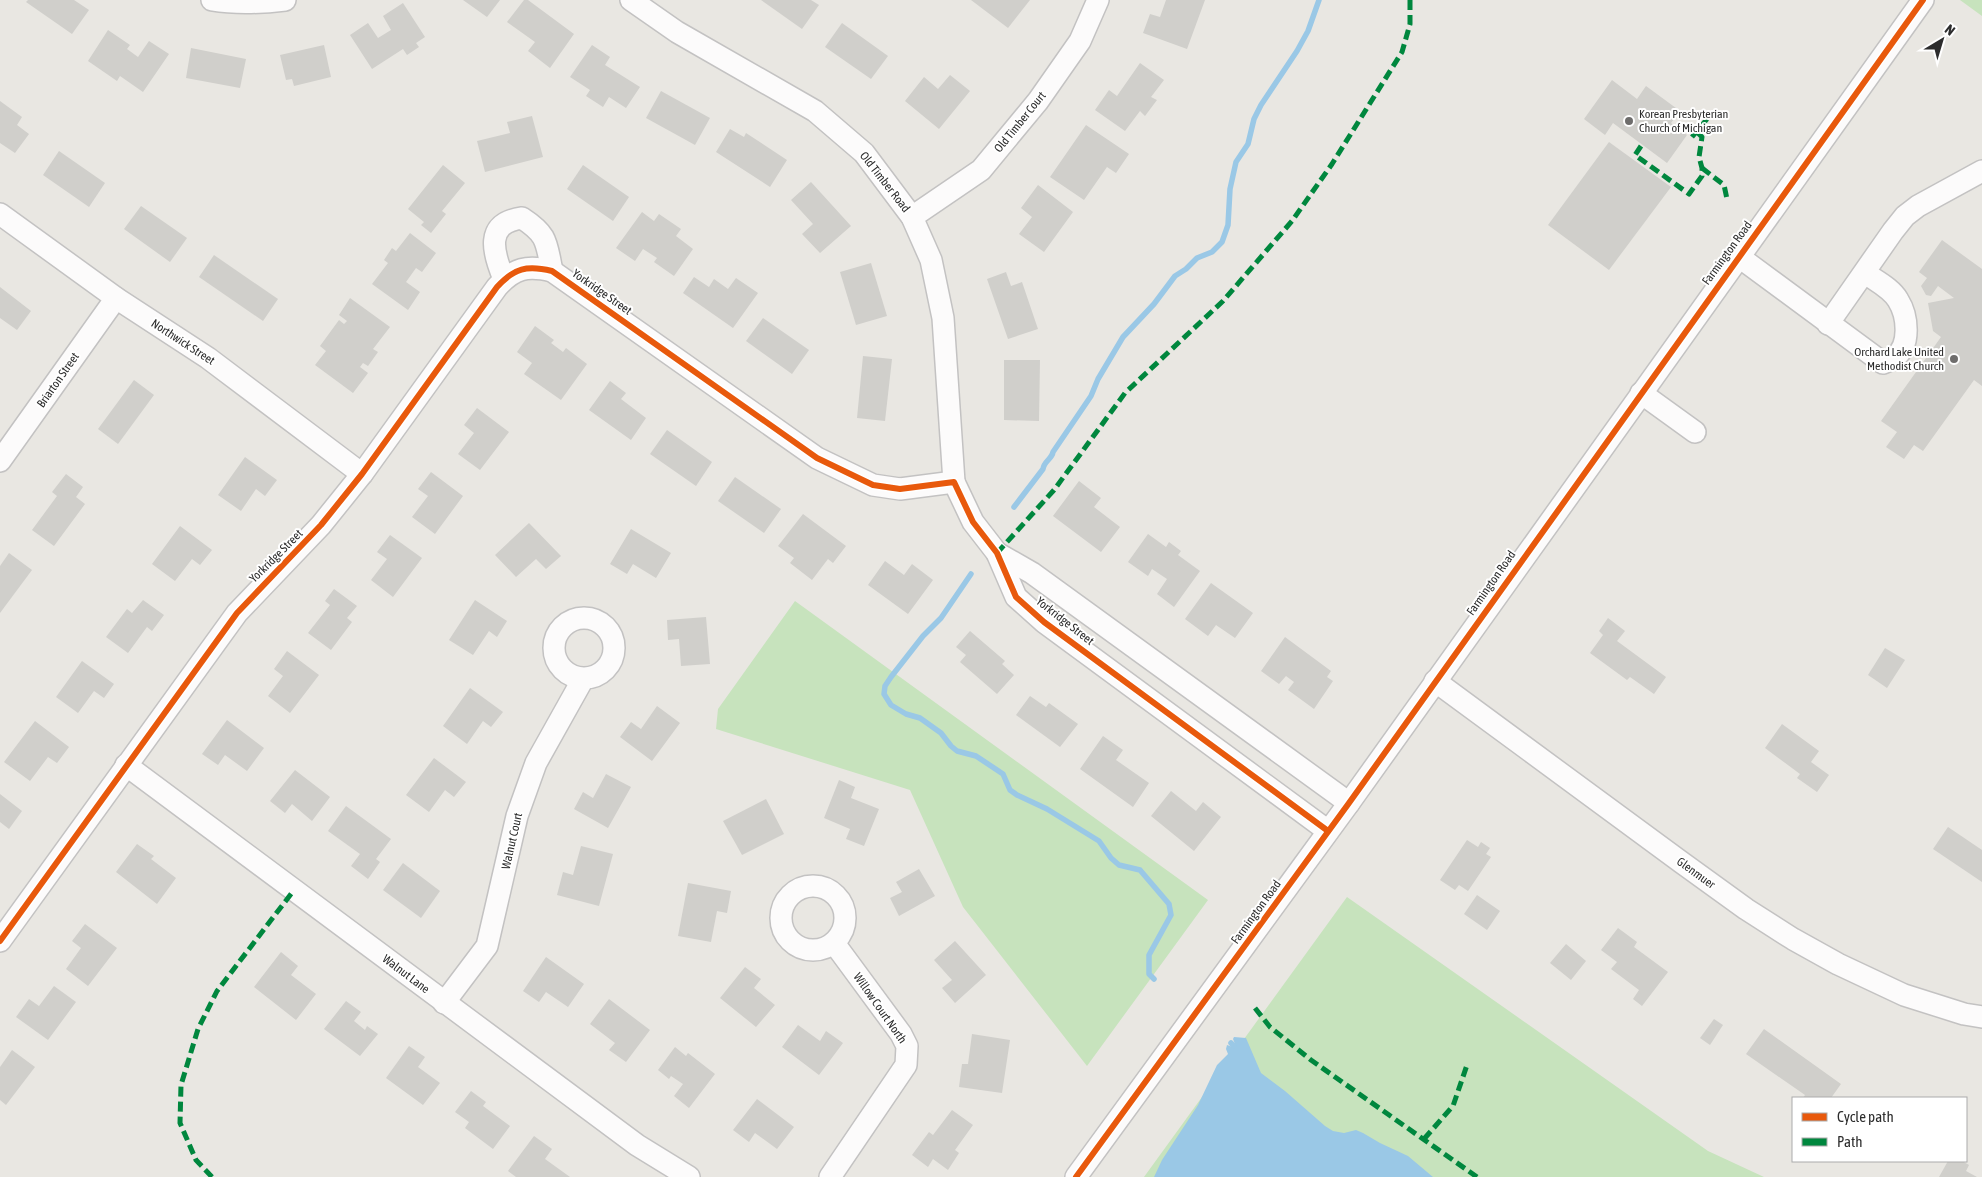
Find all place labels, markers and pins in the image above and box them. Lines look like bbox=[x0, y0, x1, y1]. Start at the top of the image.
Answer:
place label: Korean Presbyterian Church of Michigan bbox=[1639, 107, 1728, 135]
marker: Korean Presbyterian Church of Michigan bbox=[1623, 115, 1635, 127]
place label: Orchard Lake United Methodist Church bbox=[1854, 345, 1944, 373]
marker: Orchard Lake United Methodist Church bbox=[1948, 353, 1960, 365]

